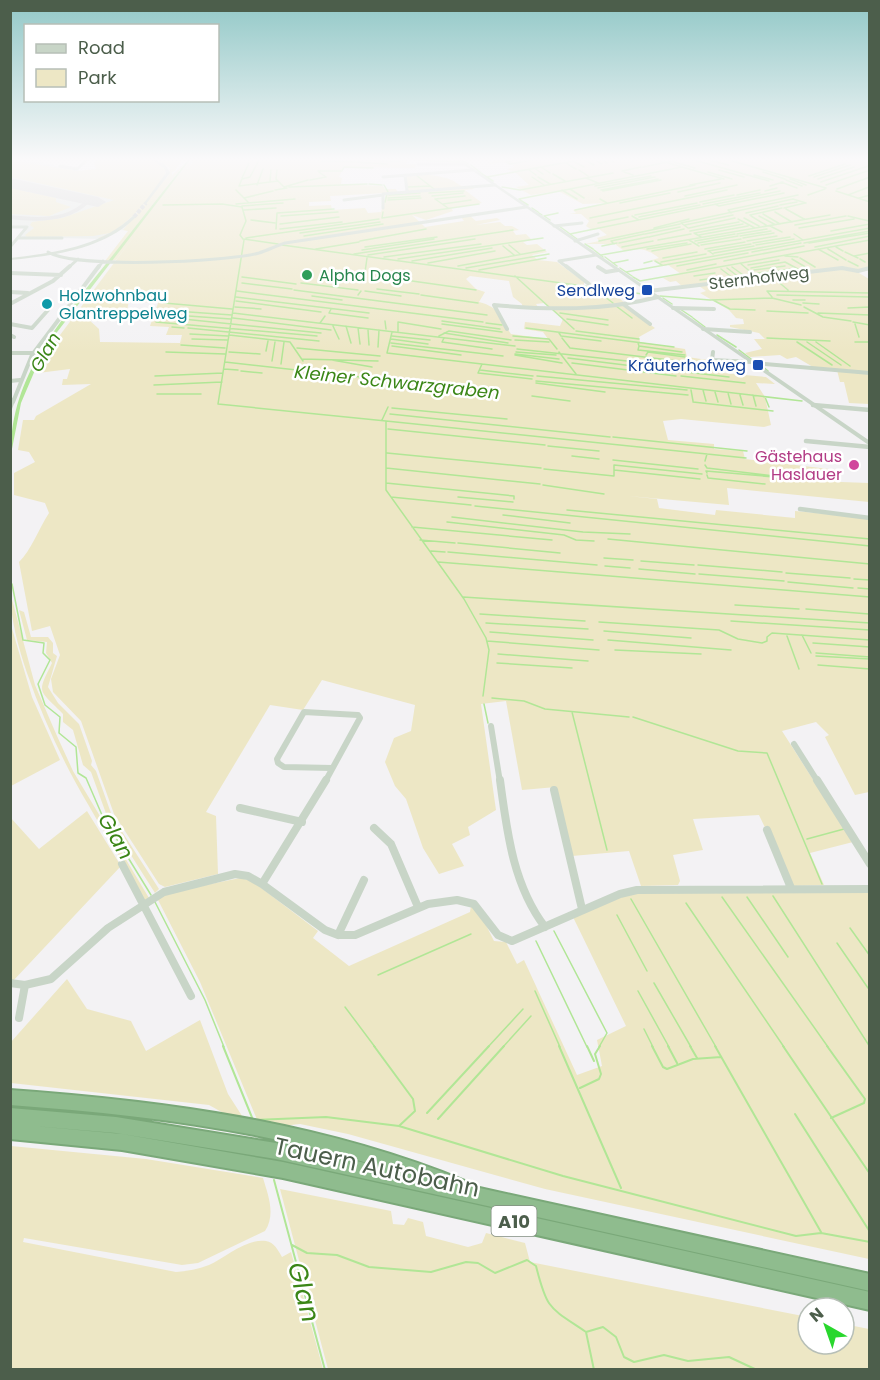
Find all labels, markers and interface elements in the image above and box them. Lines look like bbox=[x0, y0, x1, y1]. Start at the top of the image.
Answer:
legend bbox=[24, 24, 219, 102]
text: Road bbox=[78, 35, 125, 60]
text: Park bbox=[78, 65, 117, 90]
street label: Sternhofweg bbox=[707, 260, 811, 296]
place label: Alpha Dogs bbox=[319, 264, 411, 287]
marker: Alpha Dogs bbox=[300, 268, 314, 282]
place label: Sendlweg bbox=[557, 279, 635, 302]
marker: Sendlweg bbox=[640, 283, 654, 297]
place label: Holzwohnbau Glantreppelweg bbox=[59, 284, 188, 325]
marker: Holzwohnbau Glantreppelweg bbox=[40, 297, 54, 311]
water label: Glan bbox=[24, 328, 66, 376]
place label: Kräuterhofweg bbox=[628, 354, 746, 377]
marker: Kräuterhofweg bbox=[751, 358, 765, 372]
water label: Kleiner Schwarzgraben bbox=[293, 359, 501, 405]
place label: Gästehaus Haslauer bbox=[755, 445, 842, 486]
marker: Gästehaus Haslauer bbox=[847, 458, 861, 472]
water label: Glan bbox=[91, 807, 141, 865]
street label: Tauern Autobahn bbox=[271, 1129, 483, 1205]
road number: A10 bbox=[492, 1206, 536, 1236]
water label: Glan bbox=[279, 1258, 329, 1326]
north arrow bbox=[796, 1296, 856, 1356]
text: N bbox=[805, 1302, 829, 1328]

